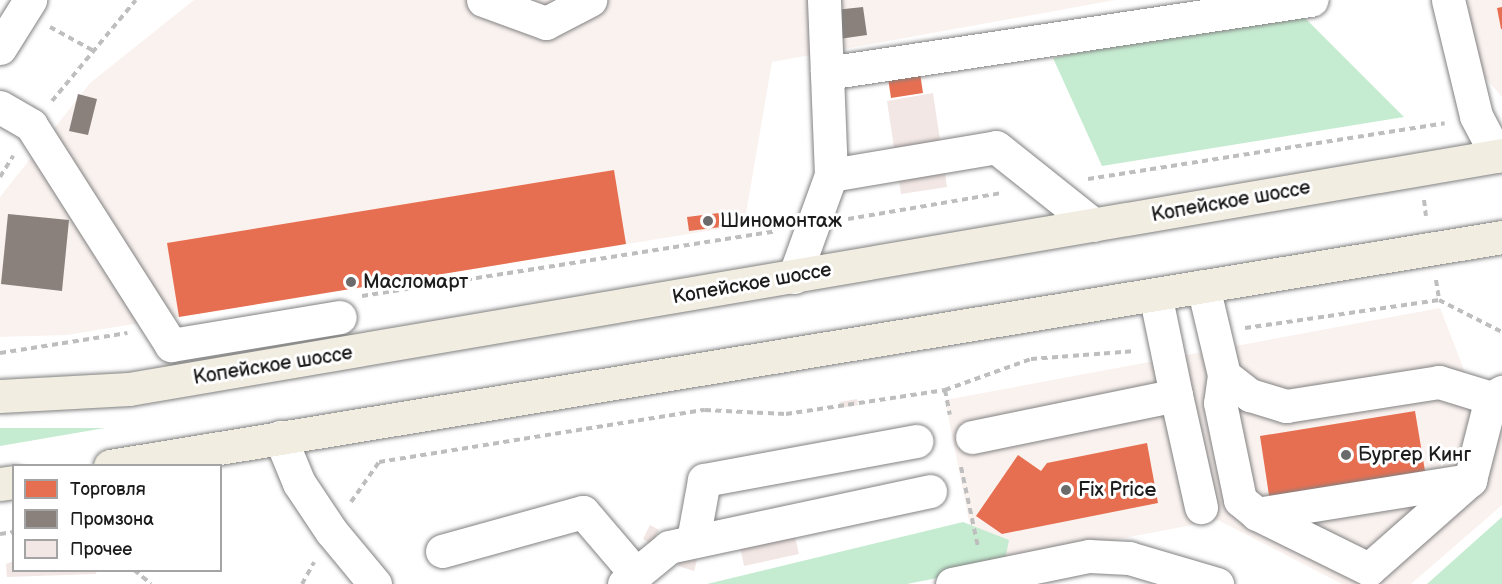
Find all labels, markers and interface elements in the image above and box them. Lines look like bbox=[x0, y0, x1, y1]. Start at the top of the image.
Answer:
street label: Копейское шоссе bbox=[1150, 176, 1312, 228]
place label: Шиномонтаж bbox=[720, 209, 842, 233]
marker: Шиномонтаж bbox=[701, 214, 715, 228]
street label: Копейское шоссе bbox=[671, 258, 833, 310]
place label: Масломарт bbox=[363, 270, 468, 294]
marker: Масломарт bbox=[344, 275, 358, 289]
street label: Копейское шоссе bbox=[192, 342, 354, 390]
place label: Бургер Кинг bbox=[1358, 443, 1471, 467]
marker: Бургер Кинг bbox=[1339, 448, 1353, 462]
legend bbox=[12, 464, 222, 572]
place label: Fix Price bbox=[1078, 478, 1156, 502]
text: Торговля bbox=[70, 479, 146, 500]
marker: Fix Price bbox=[1059, 483, 1073, 497]
text: Промзона bbox=[70, 509, 154, 530]
text: Прочее bbox=[70, 539, 132, 560]

